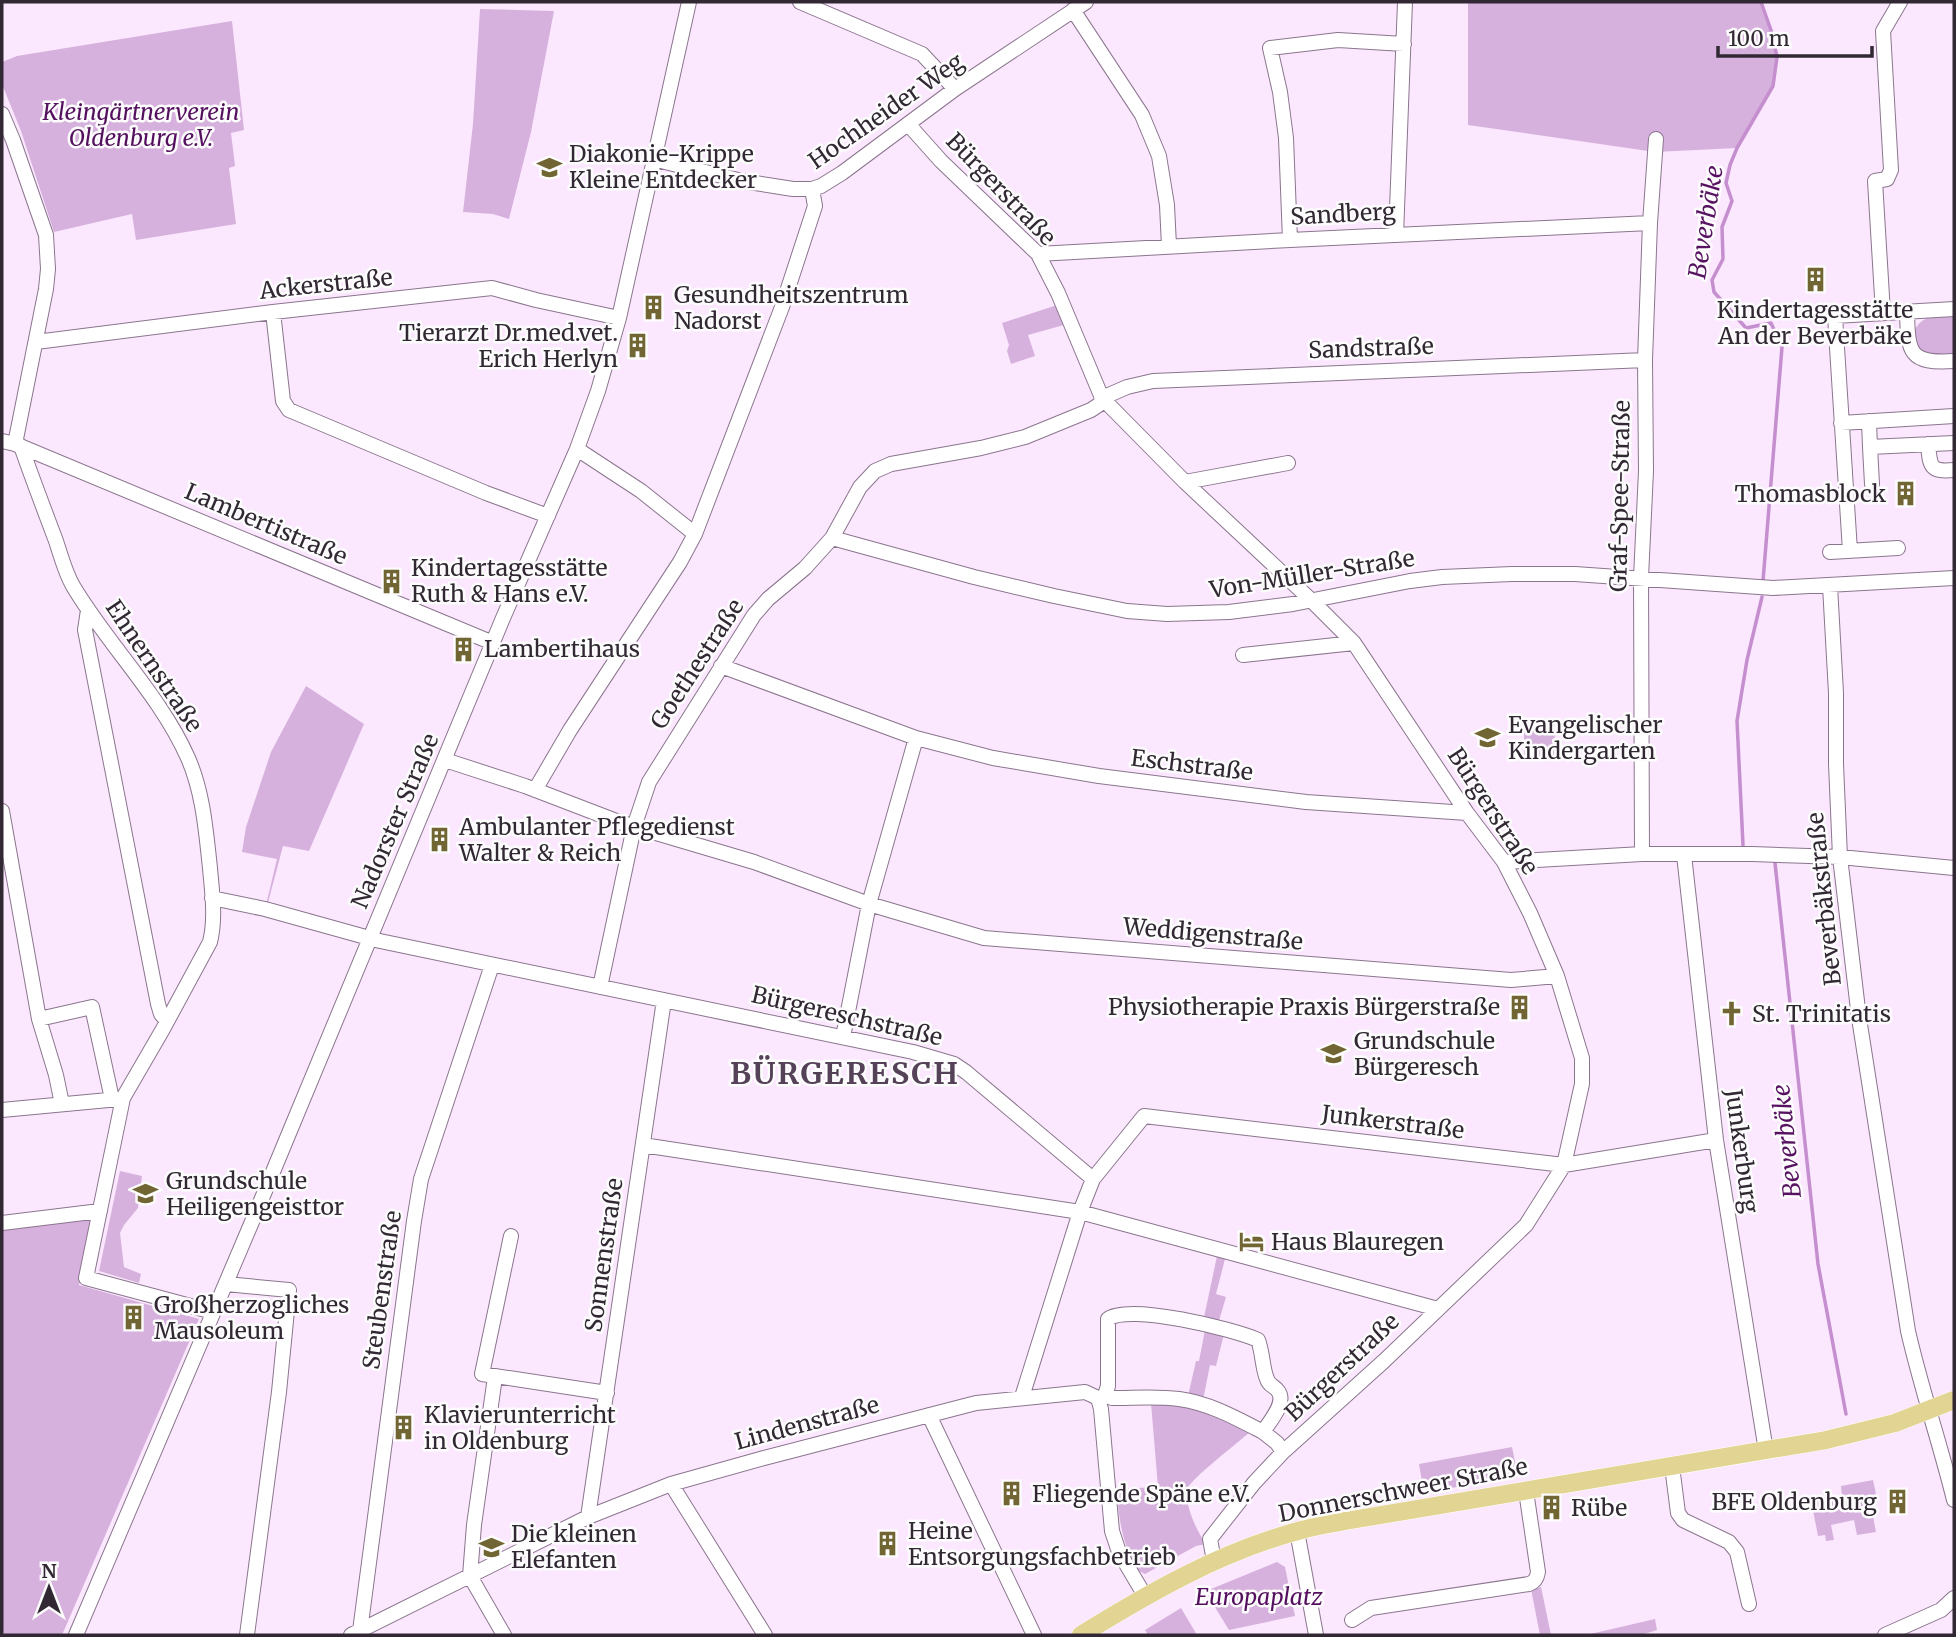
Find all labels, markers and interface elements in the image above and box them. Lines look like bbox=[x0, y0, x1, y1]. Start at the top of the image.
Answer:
scale bar bbox=[1718, 14, 1872, 58]
text: 100 m bbox=[1728, 25, 1790, 52]
street label: Hochheider Weg bbox=[803, 46, 969, 175]
park label: Kleingärtnerverein Oldenburg e.V. bbox=[42, 97, 239, 152]
street label: Bürgerstraße bbox=[940, 126, 1062, 251]
place label: Diakonie-Krippe Kleine Entdecker bbox=[569, 139, 757, 194]
school or university icon: Diakonie-Krippe Kleine Entdecker bbox=[535, 153, 563, 181]
water label: Beverbäke bbox=[1681, 163, 1730, 281]
street label: Sandberg bbox=[1290, 196, 1397, 231]
street label: Ackerstraße bbox=[257, 262, 394, 305]
building icon: Kindertagesstätte An der Beverbäke bbox=[1801, 266, 1829, 294]
place label: Gesundheitszentrum Nadorst bbox=[674, 280, 909, 335]
building icon: Gesundheitszentrum Nadorst bbox=[640, 294, 668, 322]
place label: Kindertagesstätte An der Beverbäke bbox=[1717, 295, 1913, 350]
place label: Tierarzt Dr.med.vet. Erich Herlyn bbox=[399, 318, 618, 373]
street label: Sandstraße bbox=[1308, 331, 1434, 364]
building icon: Tierarzt Dr.med.vet. Erich Herlyn bbox=[624, 332, 652, 360]
street label: Graf-Spee-Straße bbox=[1603, 400, 1636, 592]
street label: Lambertistraße bbox=[181, 476, 352, 571]
place label: Thomasblock bbox=[1735, 479, 1886, 508]
building icon: Thomasblock bbox=[1892, 480, 1920, 508]
street label: Von-Müller-Straße bbox=[1206, 543, 1416, 604]
place label: Kindertagesstätte Ruth & Hans e.V. bbox=[411, 553, 607, 608]
building icon: Kindertagesstätte Ruth & Hans e.V. bbox=[377, 567, 405, 595]
street label: Goethestraße bbox=[644, 593, 749, 734]
street label: Ehnernstraße bbox=[100, 594, 209, 737]
place label: Lambertihaus bbox=[484, 634, 640, 663]
building icon: Lambertihaus bbox=[450, 635, 478, 663]
place label: Evangelischer Kindergarten bbox=[1508, 710, 1663, 765]
school or university icon: Evangelischer Kindergarten bbox=[1474, 724, 1502, 752]
street label: Nadorster Straße bbox=[345, 729, 444, 913]
street label: Bürgerstraße bbox=[1442, 742, 1545, 880]
street label: Eschstraße bbox=[1129, 743, 1255, 786]
street label: Beverbäkstraße bbox=[1800, 811, 1847, 987]
place label: Ambulanter Pflegedienst Walter & Reich bbox=[458, 812, 735, 867]
building icon: Ambulanter Pflegedienst Walter & Reich bbox=[425, 826, 453, 854]
street label: Weddigenstraße bbox=[1121, 911, 1304, 956]
street label: Bürgereschstraße bbox=[749, 979, 945, 1052]
place label: Physiotherapie Praxis Bürgerstraße bbox=[1108, 992, 1500, 1021]
building icon: Physiotherapie Praxis Bürgerstraße bbox=[1506, 993, 1534, 1021]
place label: St. Trinitatis bbox=[1752, 999, 1891, 1028]
church icon: St. Trinitatis bbox=[1718, 1000, 1746, 1028]
place label: Grundschule Bürgeresch bbox=[1354, 1026, 1495, 1081]
school or university icon: Grundschule Bürgeresch bbox=[1320, 1040, 1348, 1068]
district label: BÜRGERESCH bbox=[730, 1054, 960, 1092]
water label: Beverbäke bbox=[1765, 1083, 1808, 1199]
street label: Junkerburg bbox=[1719, 1086, 1766, 1215]
street label: Junkerstraße bbox=[1319, 1098, 1466, 1145]
place label: Grundschule Heiligengeisttor bbox=[166, 1166, 344, 1221]
street label: Sonnenstraße bbox=[578, 1176, 629, 1334]
school or university icon: Grundschule Heiligengeisttor bbox=[132, 1180, 160, 1208]
street label: Steubenstraße bbox=[356, 1209, 407, 1371]
place label: Haus Blauregen bbox=[1271, 1227, 1444, 1256]
hotel icon: Haus Blauregen bbox=[1237, 1228, 1265, 1256]
place label: Großherzogliches Mausoleum bbox=[154, 1290, 349, 1345]
building icon: Großherzogliches Mausoleum bbox=[120, 1304, 148, 1332]
street label: Bürgerstraße bbox=[1279, 1306, 1405, 1427]
street label: Lindenstraße bbox=[732, 1389, 882, 1456]
place label: Klavierunterricht in Oldenburg bbox=[424, 1400, 616, 1455]
building icon: Klavierunterricht in Oldenburg bbox=[390, 1414, 418, 1442]
street label: Donnerschweer Straße bbox=[1276, 1451, 1530, 1528]
place label: Fliegende Späne e.V. bbox=[1032, 1479, 1251, 1508]
building icon: Fliegende Späne e.V. bbox=[998, 1480, 1026, 1508]
place label: BFE Oldenburg bbox=[1712, 1487, 1877, 1516]
building icon: BFE Oldenburg bbox=[1883, 1488, 1911, 1516]
place label: Rübe bbox=[1571, 1493, 1627, 1522]
building icon: Rübe bbox=[1537, 1494, 1565, 1522]
place label: Heine Entsorgungsfachbetrieb bbox=[908, 1516, 1176, 1571]
place label: Die kleinen Elefanten bbox=[511, 1519, 637, 1574]
building icon: Heine Entsorgungsfachbetrieb bbox=[874, 1530, 902, 1558]
school or university icon: Die kleinen Elefanten bbox=[477, 1533, 505, 1561]
north arrow bbox=[14, 1553, 84, 1623]
text: N bbox=[41, 1559, 57, 1583]
park label: Europaplatz bbox=[1195, 1582, 1323, 1611]

